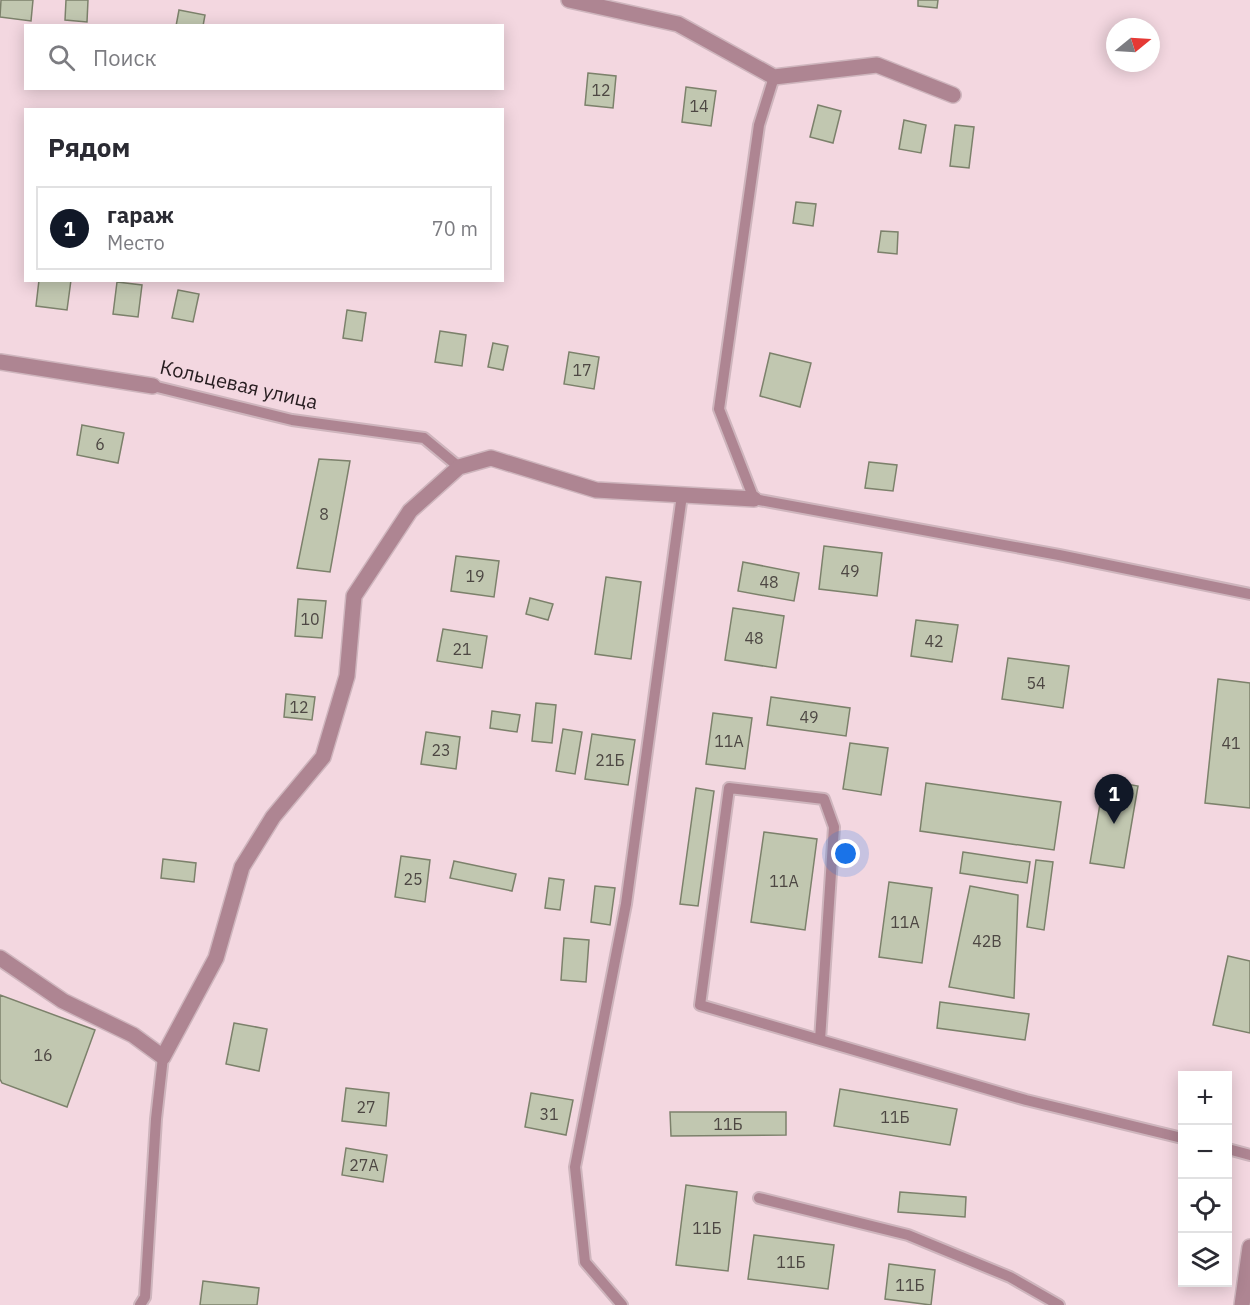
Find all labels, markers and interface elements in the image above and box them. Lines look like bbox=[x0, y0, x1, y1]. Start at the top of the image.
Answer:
north arrow bbox=[1106, 18, 1160, 72]
search box bbox=[24, 24, 504, 90]
icon: search bbox=[45, 41, 78, 74]
text: Поиск bbox=[93, 43, 157, 72]
house number: 12 bbox=[591, 80, 611, 100]
house number: 14 bbox=[689, 96, 709, 116]
text: Рядом bbox=[48, 130, 130, 164]
text: гараж bbox=[107, 200, 174, 229]
text: 1 bbox=[64, 215, 76, 242]
text: 70 m bbox=[432, 215, 478, 242]
text: Место bbox=[107, 229, 165, 256]
street label: Кольцевая улица bbox=[157, 353, 321, 415]
house number: 17 bbox=[572, 360, 592, 380]
house number: 6 bbox=[95, 434, 105, 454]
house number: 8 bbox=[319, 504, 329, 524]
house number: 49 bbox=[840, 561, 860, 581]
house number: 19 bbox=[465, 566, 485, 586]
house number: 48 bbox=[759, 572, 779, 592]
house number: 10 bbox=[300, 609, 320, 629]
house number: 48 bbox=[744, 628, 764, 648]
house number: 42 bbox=[924, 631, 944, 651]
house number: 21 bbox=[452, 639, 472, 659]
house number: 54 bbox=[1026, 673, 1046, 693]
house number: 12 bbox=[289, 697, 309, 717]
house number: 49 bbox=[799, 707, 819, 727]
house number: 11А bbox=[714, 731, 744, 751]
house number: 41 bbox=[1221, 733, 1241, 753]
house number: 23 bbox=[431, 740, 451, 760]
house number: 21Б bbox=[595, 750, 625, 770]
pin: 1 bbox=[1094, 774, 1134, 824]
your location bbox=[831, 839, 860, 868]
house number: 25 bbox=[403, 869, 423, 889]
house number: 11А bbox=[769, 871, 799, 891]
house number: 11А bbox=[890, 912, 920, 932]
house number: 42В bbox=[972, 931, 1002, 951]
house number: 16 bbox=[33, 1045, 53, 1065]
map controls bbox=[1178, 1071, 1232, 1287]
button: + bbox=[1178, 1071, 1232, 1125]
house number: 27 bbox=[356, 1097, 376, 1117]
house number: 31 bbox=[539, 1104, 559, 1124]
house number: 11Б bbox=[880, 1107, 910, 1127]
house number: 11Б bbox=[713, 1114, 743, 1134]
button: − bbox=[1178, 1125, 1232, 1179]
house number: 27А bbox=[349, 1155, 379, 1175]
button: locate bbox=[1178, 1179, 1232, 1233]
house number: 11Б bbox=[692, 1218, 722, 1238]
button: layers bbox=[1178, 1233, 1232, 1287]
house number: 11Б bbox=[776, 1252, 806, 1272]
house number: 11Б bbox=[895, 1275, 925, 1295]

